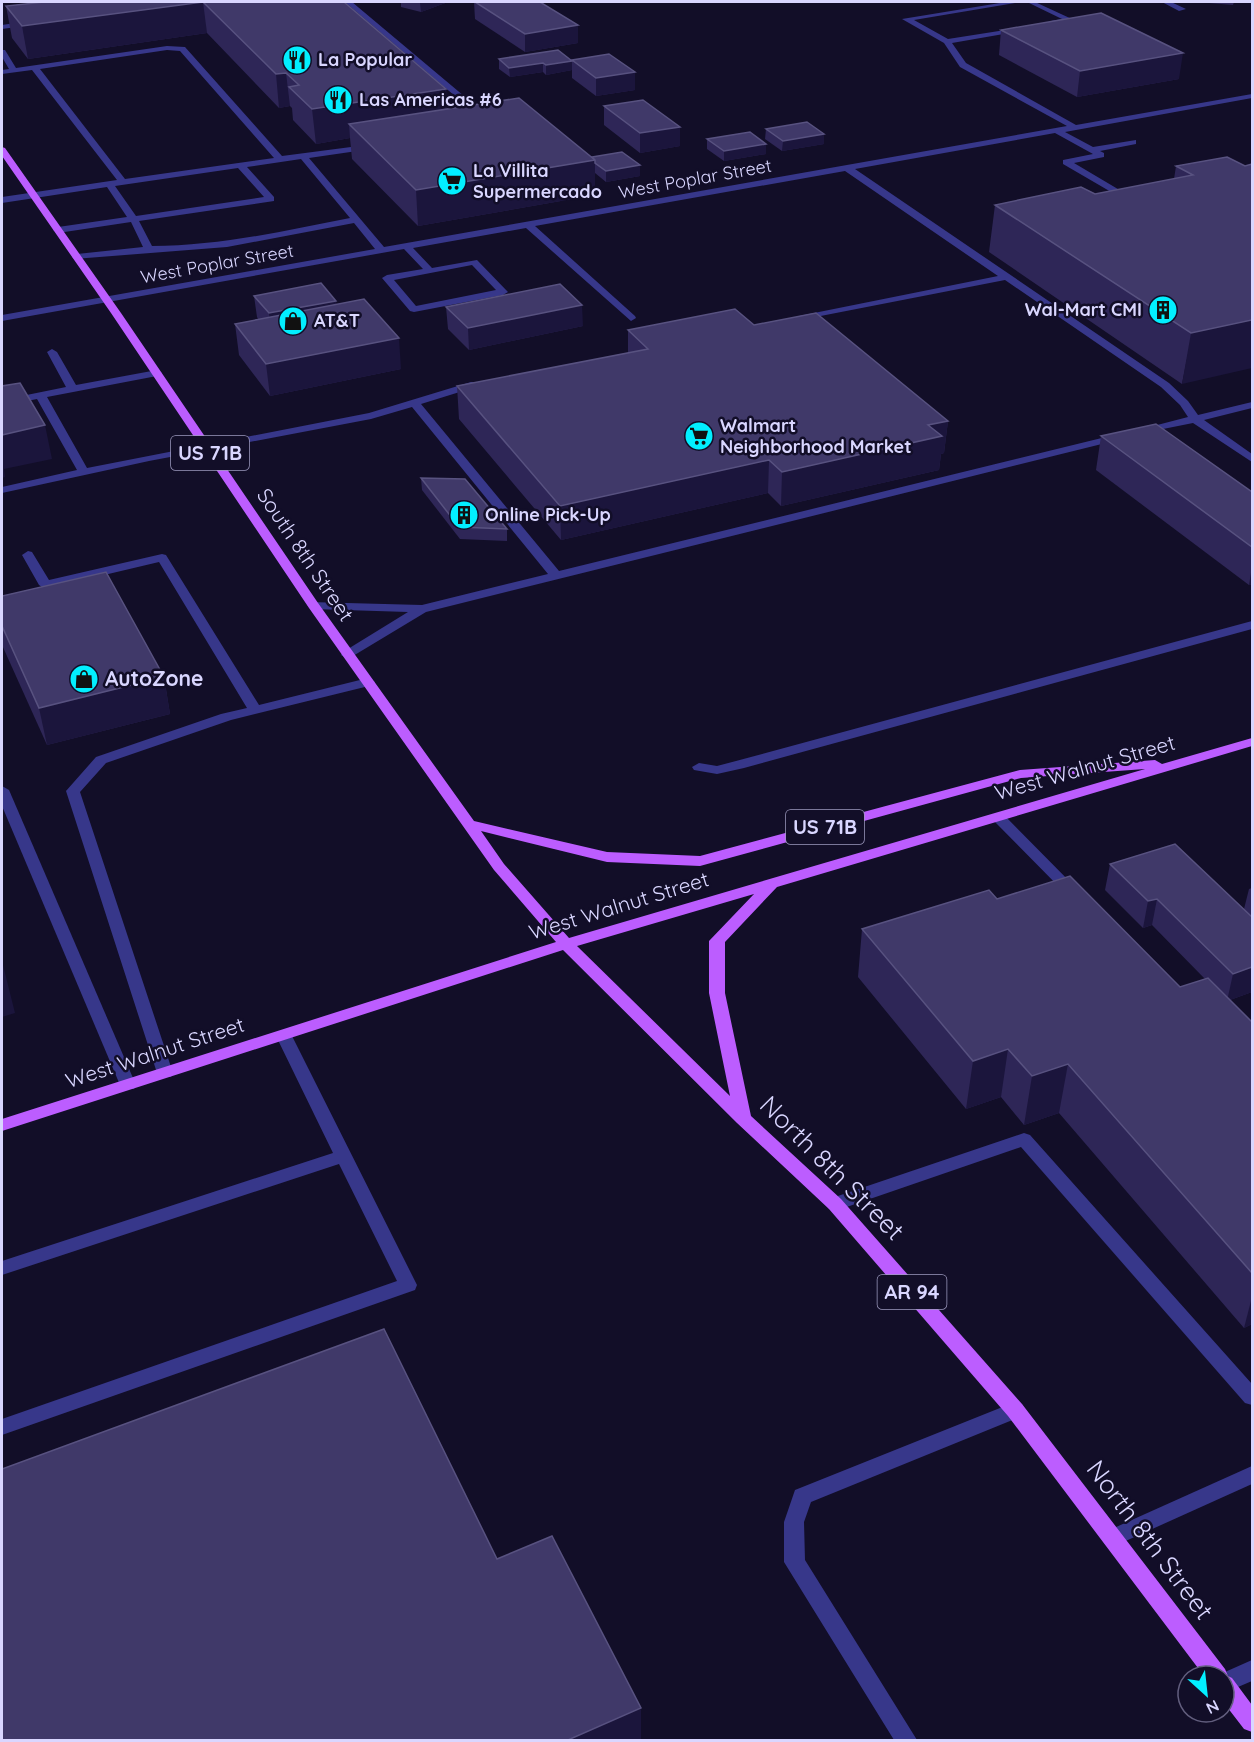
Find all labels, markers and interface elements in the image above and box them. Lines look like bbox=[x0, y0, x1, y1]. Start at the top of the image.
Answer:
restaurant icon: La Popular bbox=[281, 44, 313, 76]
place label: La Popular bbox=[318, 48, 412, 71]
restaurant icon: Las Americas #6 bbox=[322, 84, 354, 116]
place label: Las Americas #6 bbox=[359, 88, 502, 111]
street label: West Poplar Street bbox=[617, 154, 773, 203]
place label: La Villita Supermercado bbox=[473, 159, 602, 203]
supermarket icon: La Villita Supermercado bbox=[436, 165, 468, 197]
street label: West Poplar Street bbox=[139, 239, 295, 288]
building icon: Wal-Mart CMI bbox=[1147, 294, 1179, 326]
place label: Wal-Mart CMI bbox=[1025, 298, 1142, 321]
shop icon: AT&T bbox=[277, 305, 309, 337]
place label: AT&T bbox=[314, 309, 360, 332]
place label: Walmart Neighborhood Market bbox=[720, 414, 912, 458]
supermarket icon: Walmart Neighborhood Market bbox=[683, 420, 715, 452]
road number: US 71B bbox=[171, 436, 249, 470]
street label: South 8th Street bbox=[252, 483, 360, 626]
building icon: Online Pick-Up bbox=[448, 499, 480, 531]
place label: Online Pick-Up bbox=[485, 503, 611, 526]
shop icon: AutoZone bbox=[68, 663, 100, 695]
place label: AutoZone bbox=[105, 665, 203, 691]
street label: West Walnut Street bbox=[991, 729, 1178, 805]
road number: US 71B bbox=[786, 810, 864, 844]
street label: West Walnut Street bbox=[526, 865, 712, 945]
street label: West Walnut Street bbox=[62, 1011, 247, 1093]
street label: North 8th Street bbox=[753, 1088, 912, 1247]
road number: AR 94 bbox=[878, 1275, 946, 1309]
street label: North 8th Street bbox=[1080, 1453, 1221, 1626]
north arrow bbox=[1176, 1664, 1236, 1724]
text: N bbox=[1203, 1696, 1223, 1719]

